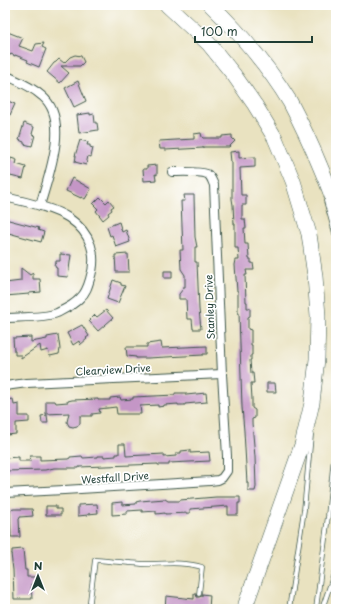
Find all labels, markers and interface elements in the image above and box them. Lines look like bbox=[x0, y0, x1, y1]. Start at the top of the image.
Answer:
scale bar bbox=[195, 18, 312, 44]
text: 100 m bbox=[201, 22, 238, 40]
street label: Stanley Drive bbox=[200, 274, 218, 340]
street label: Clearview Drive bbox=[75, 360, 151, 378]
street label: Westfall Drive bbox=[81, 467, 149, 487]
north arrow bbox=[18, 556, 58, 596]
text: N bbox=[34, 557, 43, 574]

